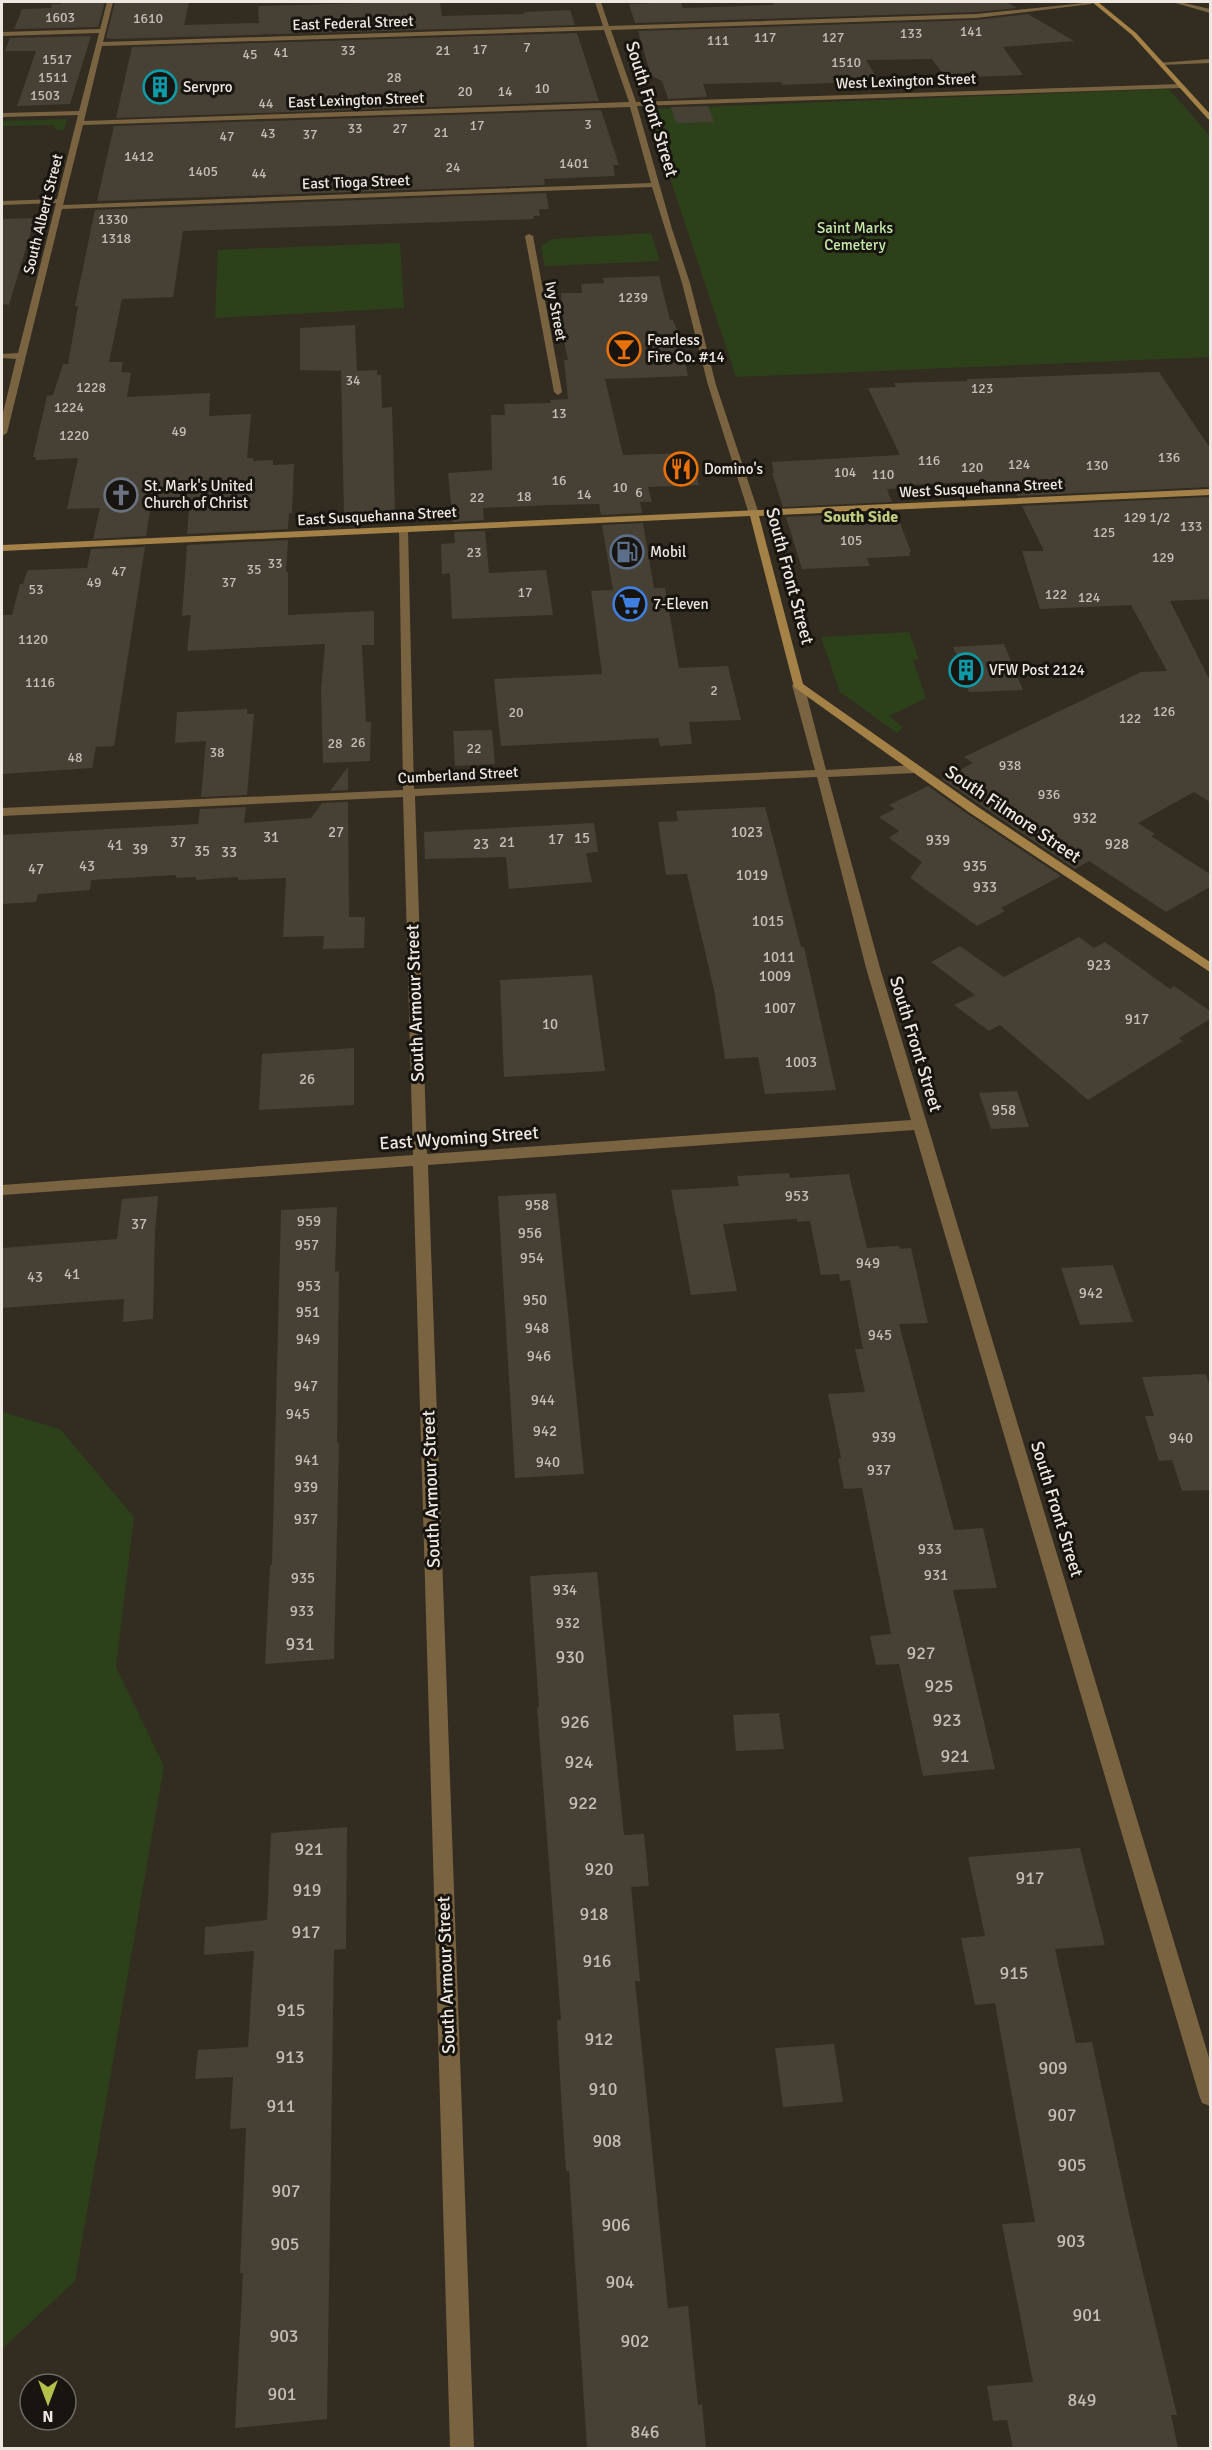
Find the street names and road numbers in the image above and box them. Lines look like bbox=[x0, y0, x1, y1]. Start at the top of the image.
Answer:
street label: East Federal Street bbox=[292, 12, 414, 34]
street label: South Front Street bbox=[621, 38, 683, 180]
street label: West Lexington Street bbox=[836, 70, 976, 92]
street label: East Lexington Street bbox=[287, 89, 425, 111]
street label: South Albert Street bbox=[19, 152, 67, 276]
street label: East Tioga Street bbox=[302, 171, 410, 193]
street label: Ivy Street bbox=[541, 280, 571, 342]
street label: West Susquehanna Street bbox=[899, 475, 1063, 501]
street label: East Susquehanna Street bbox=[297, 503, 457, 529]
street label: South Front Street bbox=[761, 505, 819, 647]
street label: South Filmore Street bbox=[941, 761, 1085, 867]
street label: Cumberland Street bbox=[397, 763, 519, 787]
street label: South Armour Street bbox=[401, 924, 429, 1082]
street label: South Front Street bbox=[885, 973, 947, 1115]
street label: East Wyoming Street bbox=[379, 1121, 539, 1155]
street label: South Armour Street bbox=[417, 1410, 445, 1568]
street label: South Front Street bbox=[1026, 1438, 1088, 1580]
street label: South Armour Street bbox=[432, 1896, 460, 2054]

